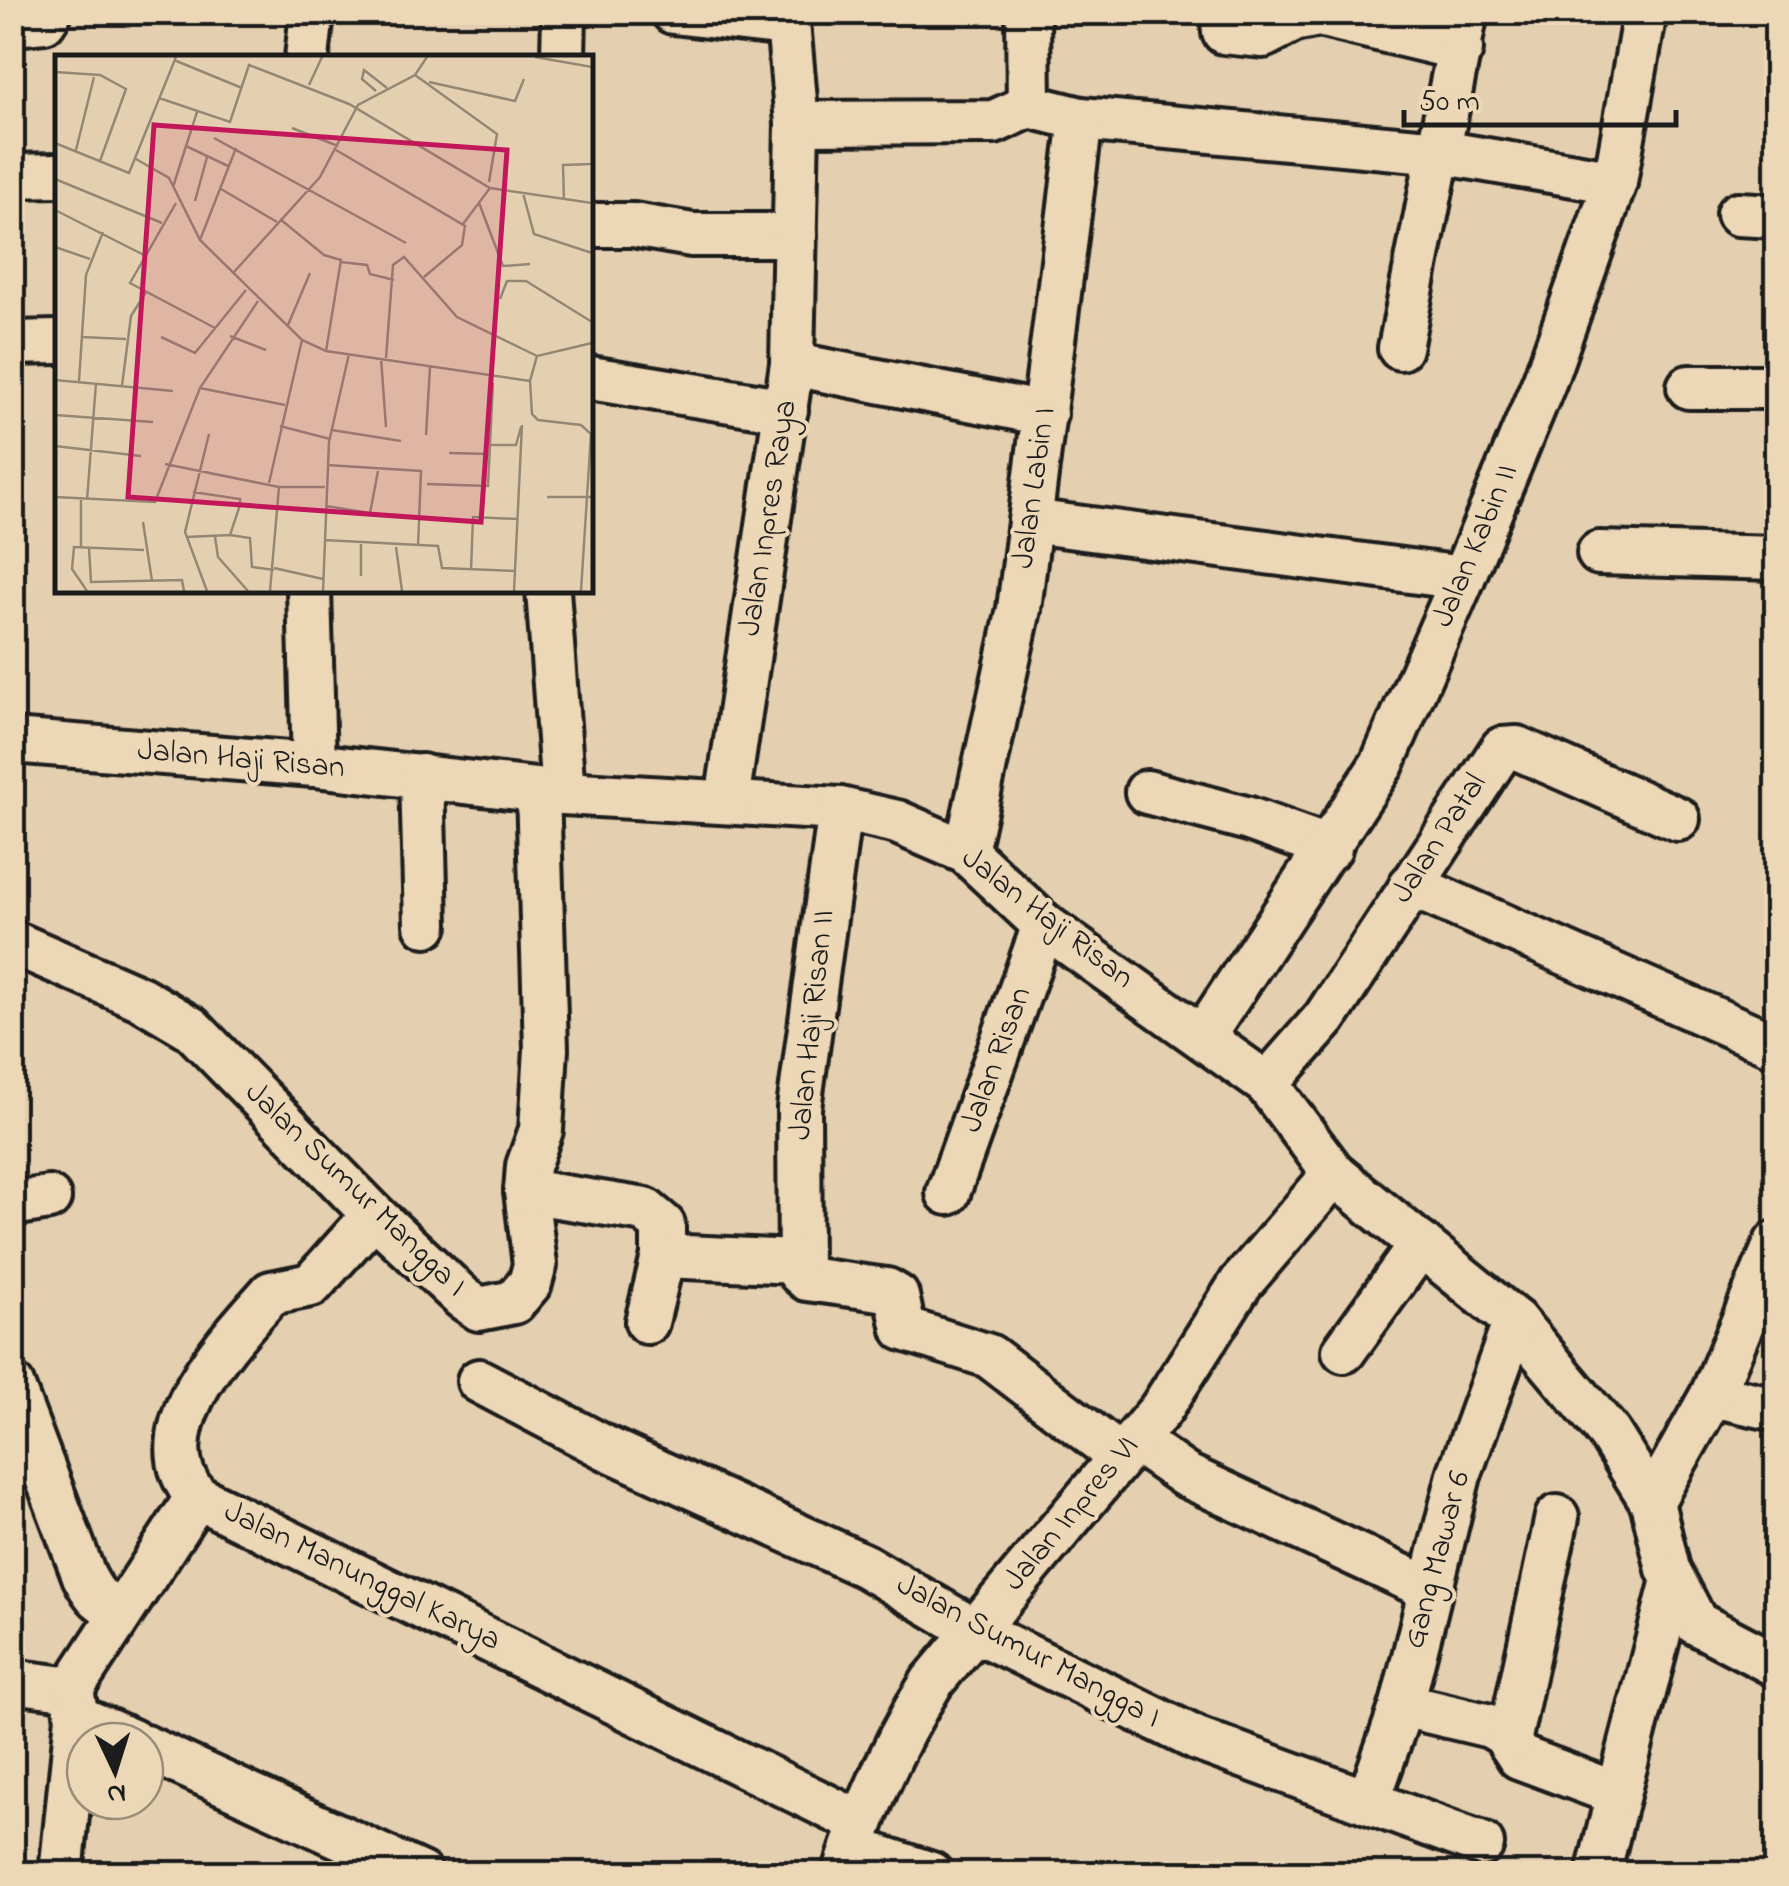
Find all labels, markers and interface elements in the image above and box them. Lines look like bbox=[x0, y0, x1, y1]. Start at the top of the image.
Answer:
inset map bbox=[55, 55, 592, 592]
scale bar bbox=[1404, 65, 1676, 127]
text: 50 m bbox=[1419, 81, 1480, 125]
street label: Jalan Inpres Raya bbox=[727, 396, 811, 640]
street label: Jalan Labin I bbox=[1000, 404, 1070, 572]
street label: Jalan Kabin II bbox=[1420, 457, 1532, 635]
street label: Jalan Haji Risan bbox=[135, 728, 347, 792]
street label: Jalan Patal bbox=[1380, 765, 1500, 913]
street label: Jalan Haji Risan bbox=[951, 836, 1143, 1002]
street label: Jalan Haji Risan II bbox=[778, 908, 848, 1142]
street label: Jalan Risan bbox=[949, 980, 1045, 1140]
street label: Jalan Sumur Mangga I bbox=[233, 1071, 477, 1309]
street label: Jalan Inpres VI bbox=[993, 1426, 1151, 1602]
street label: Gang Mawar 6 bbox=[1392, 1466, 1484, 1654]
street label: Jalan Manunggal Karya bbox=[216, 1489, 508, 1665]
street label: Jalan Sumur Mangga I bbox=[888, 1562, 1168, 1742]
north arrow bbox=[65, 1721, 165, 1821]
text: N bbox=[106, 1771, 127, 1814]

